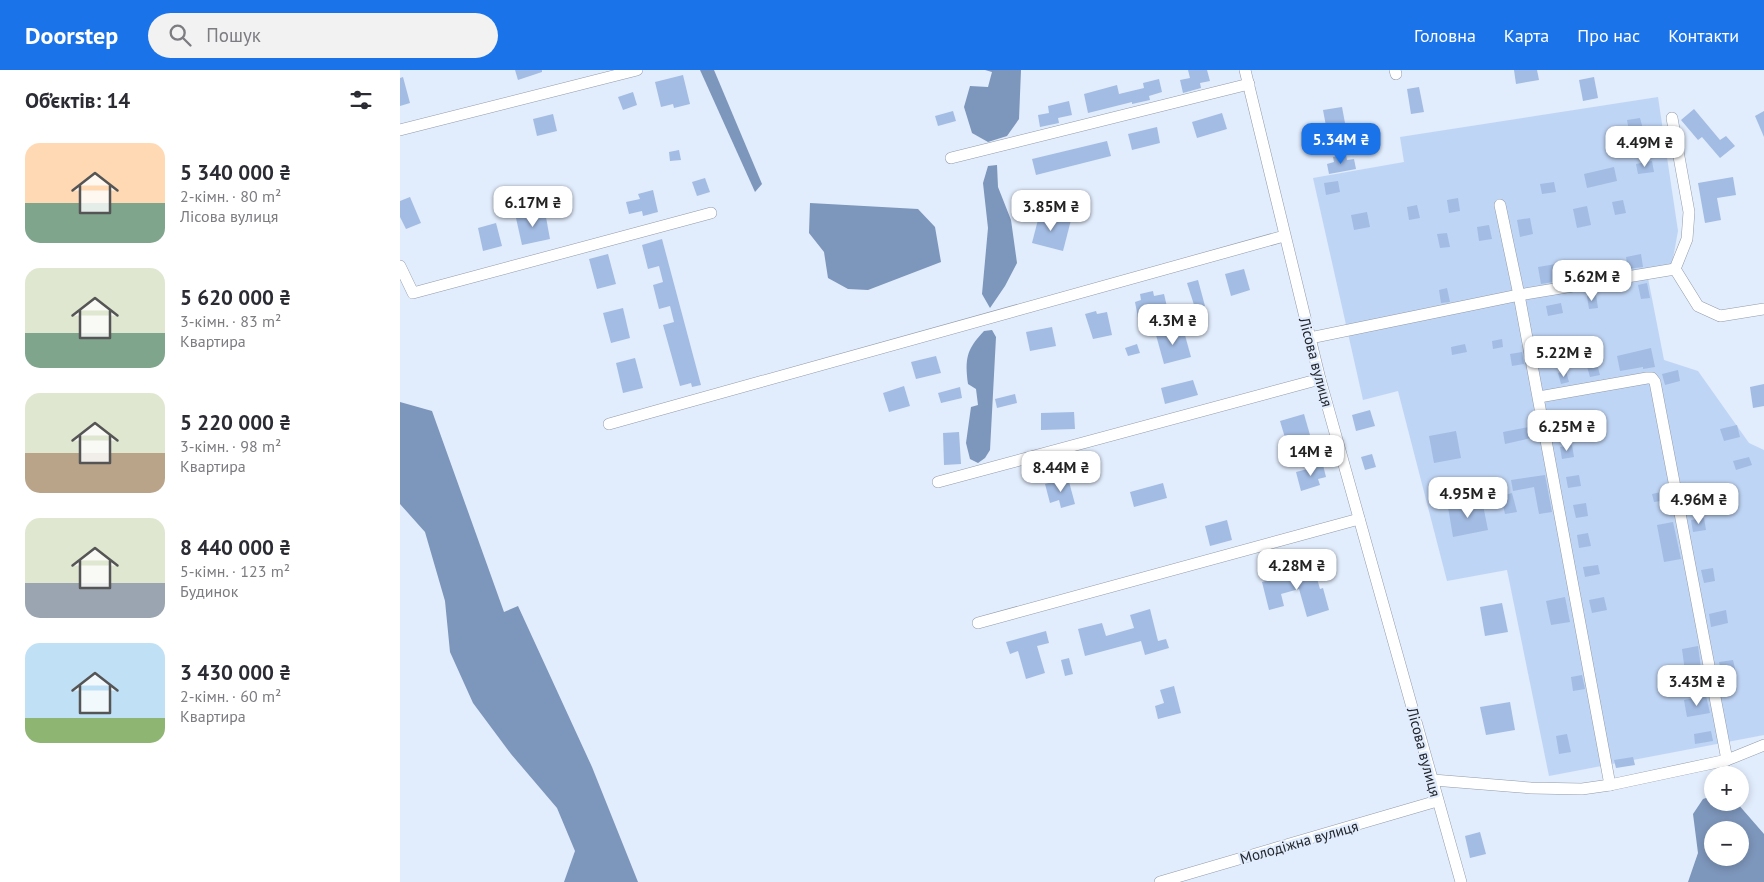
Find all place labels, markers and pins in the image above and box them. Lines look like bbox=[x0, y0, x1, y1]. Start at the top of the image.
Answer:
pin: 5.34M ₴ bbox=[1295, 122, 1387, 165]
pin: 4.49M ₴ bbox=[1599, 126, 1691, 168]
pin: 6.17M ₴ bbox=[487, 186, 579, 228]
pin: 3.85M ₴ bbox=[1005, 190, 1097, 232]
pin: 5.62M ₴ bbox=[1546, 260, 1638, 302]
pin: 4.3M ₴ bbox=[1132, 304, 1214, 346]
pin: 5.22M ₴ bbox=[1518, 336, 1610, 378]
pin: 6.25M ₴ bbox=[1521, 410, 1613, 452]
pin: 14M ₴ bbox=[1276, 434, 1346, 477]
pin: 8.44M ₴ bbox=[1015, 450, 1107, 493]
pin: 4.95M ₴ bbox=[1422, 476, 1514, 519]
pin: 4.96M ₴ bbox=[1653, 482, 1745, 525]
pin: 4.28M ₴ bbox=[1251, 548, 1343, 591]
pin: 3.43M ₴ bbox=[1651, 664, 1743, 707]

